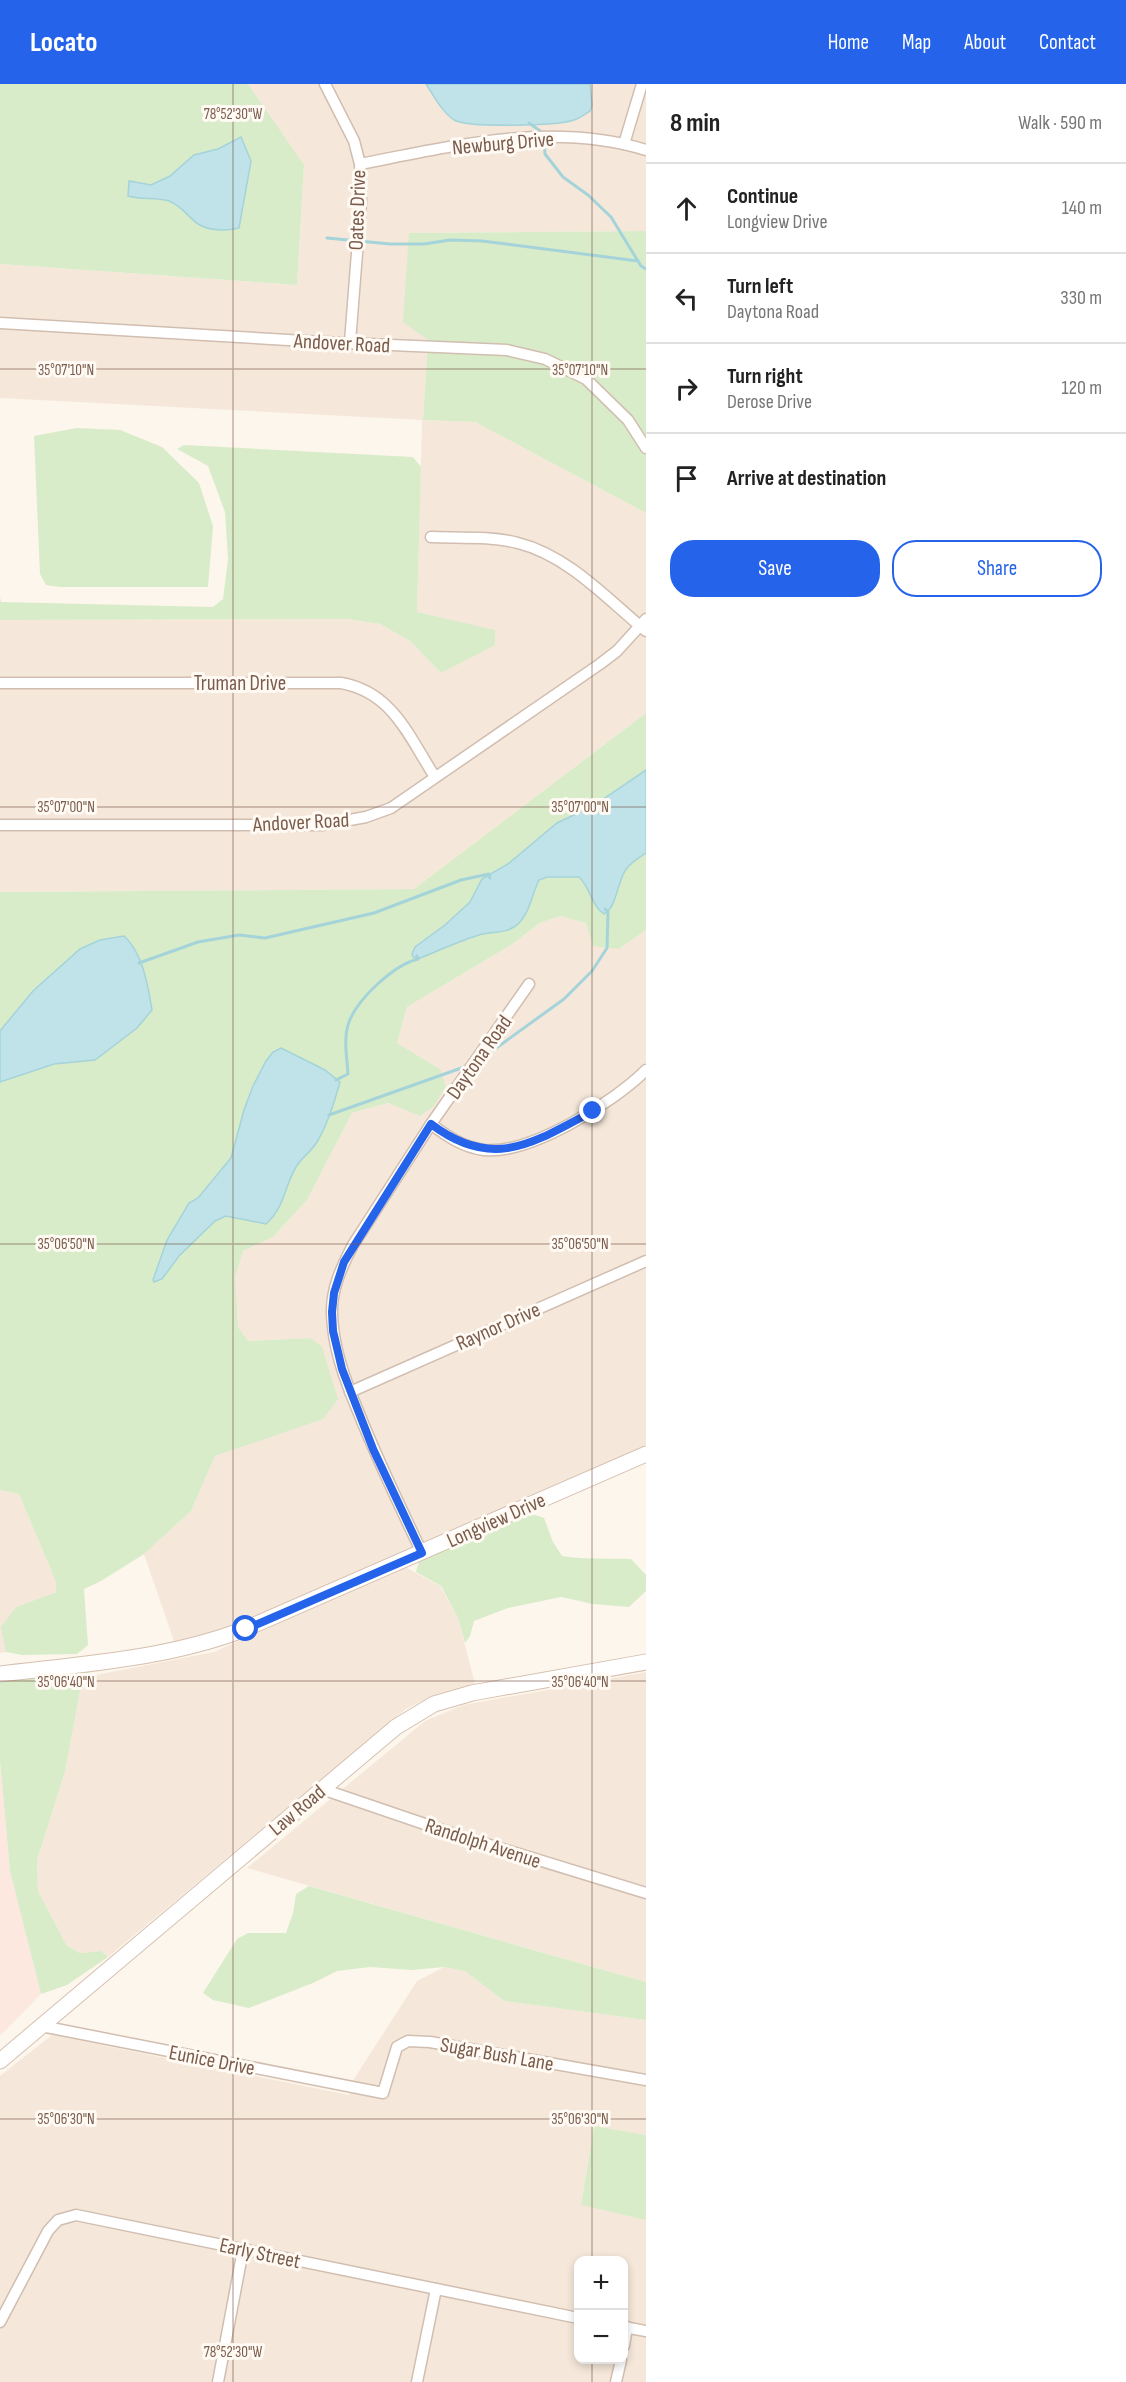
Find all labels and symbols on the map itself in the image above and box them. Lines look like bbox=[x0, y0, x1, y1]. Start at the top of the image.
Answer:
text: 78°52'30"W bbox=[204, 105, 262, 124]
street label: Newburg Drive bbox=[451, 127, 555, 160]
street label: Oates Drive bbox=[344, 169, 371, 251]
street label: Andover Road bbox=[292, 328, 391, 359]
text: 35°07'10"N bbox=[38, 361, 94, 380]
text: 35°07'10"N bbox=[552, 361, 608, 380]
street label: Truman Drive bbox=[194, 671, 286, 696]
text: 35°07'00"N bbox=[37, 798, 95, 817]
text: 35°07'00"N bbox=[551, 798, 609, 817]
street label: Andover Road bbox=[251, 807, 350, 838]
street label: Daytona Road bbox=[441, 1010, 517, 1104]
route end bbox=[579, 1097, 605, 1123]
text: 35°06'50"N bbox=[37, 1235, 95, 1254]
text: 35°06'50"N bbox=[551, 1235, 609, 1254]
street label: Raynor Drive bbox=[452, 1297, 544, 1356]
street label: Longview Drive bbox=[443, 1488, 549, 1553]
route start bbox=[232, 1615, 258, 1641]
text: 35°06'40"N bbox=[37, 1673, 95, 1692]
text: 35°06'40"N bbox=[551, 1673, 609, 1692]
street label: Law Road bbox=[264, 1780, 331, 1841]
street label: Randolph Avenue bbox=[422, 1813, 544, 1874]
street label: Sugar Bush Lane bbox=[438, 2032, 556, 2077]
street label: Eunice Drive bbox=[167, 2040, 257, 2081]
text: 35°06'30"N bbox=[37, 2110, 95, 2129]
text: 35°06'30"N bbox=[551, 2110, 609, 2129]
street label: Early Street bbox=[217, 2233, 303, 2274]
text: 78°52'30"W bbox=[204, 2343, 262, 2362]

